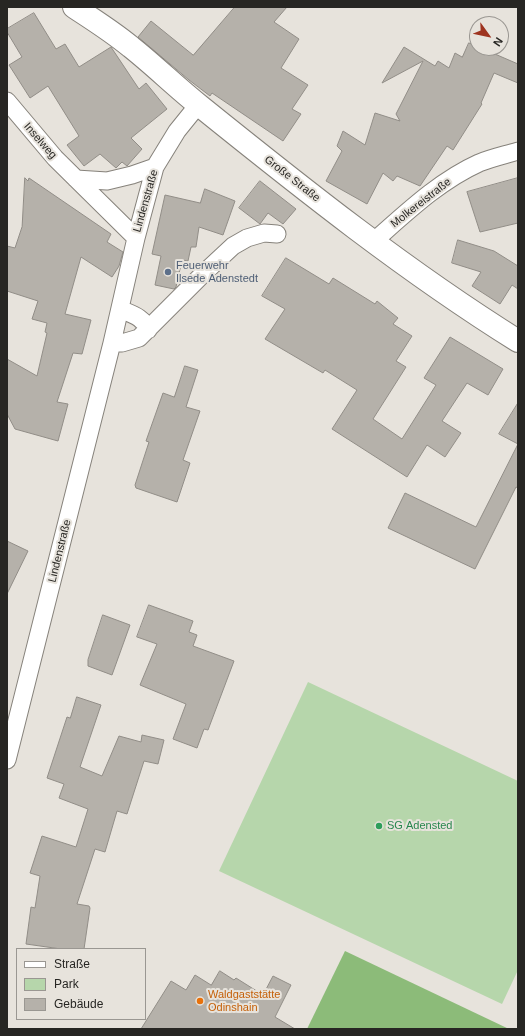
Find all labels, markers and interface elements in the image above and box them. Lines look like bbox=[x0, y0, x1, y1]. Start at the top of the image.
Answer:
north arrow bbox=[469, 16, 509, 56]
text: N bbox=[491, 35, 505, 49]
street label: Inselweg bbox=[21, 120, 59, 162]
street label: Große Straße bbox=[261, 153, 323, 205]
street label: Lindenstraße bbox=[131, 168, 161, 234]
street label: Molkereistraße bbox=[388, 175, 454, 231]
place label: Feuerwehr Ilsede Adenstedt bbox=[176, 259, 258, 285]
marker: Feuerwehr Ilsede Adenstedt bbox=[163, 267, 173, 277]
street label: Lindenstraße bbox=[46, 518, 74, 584]
place label: SG Adensted bbox=[387, 819, 452, 833]
marker: SG Adensted bbox=[374, 821, 384, 831]
legend bbox=[16, 948, 146, 1020]
text: Straße bbox=[54, 957, 90, 971]
text: Park bbox=[54, 977, 79, 991]
place label: Waldgaststätte Odinshain bbox=[208, 988, 280, 1014]
marker: Waldgaststätte Odinshain bbox=[195, 996, 205, 1006]
text: Gebäude bbox=[54, 997, 103, 1011]

